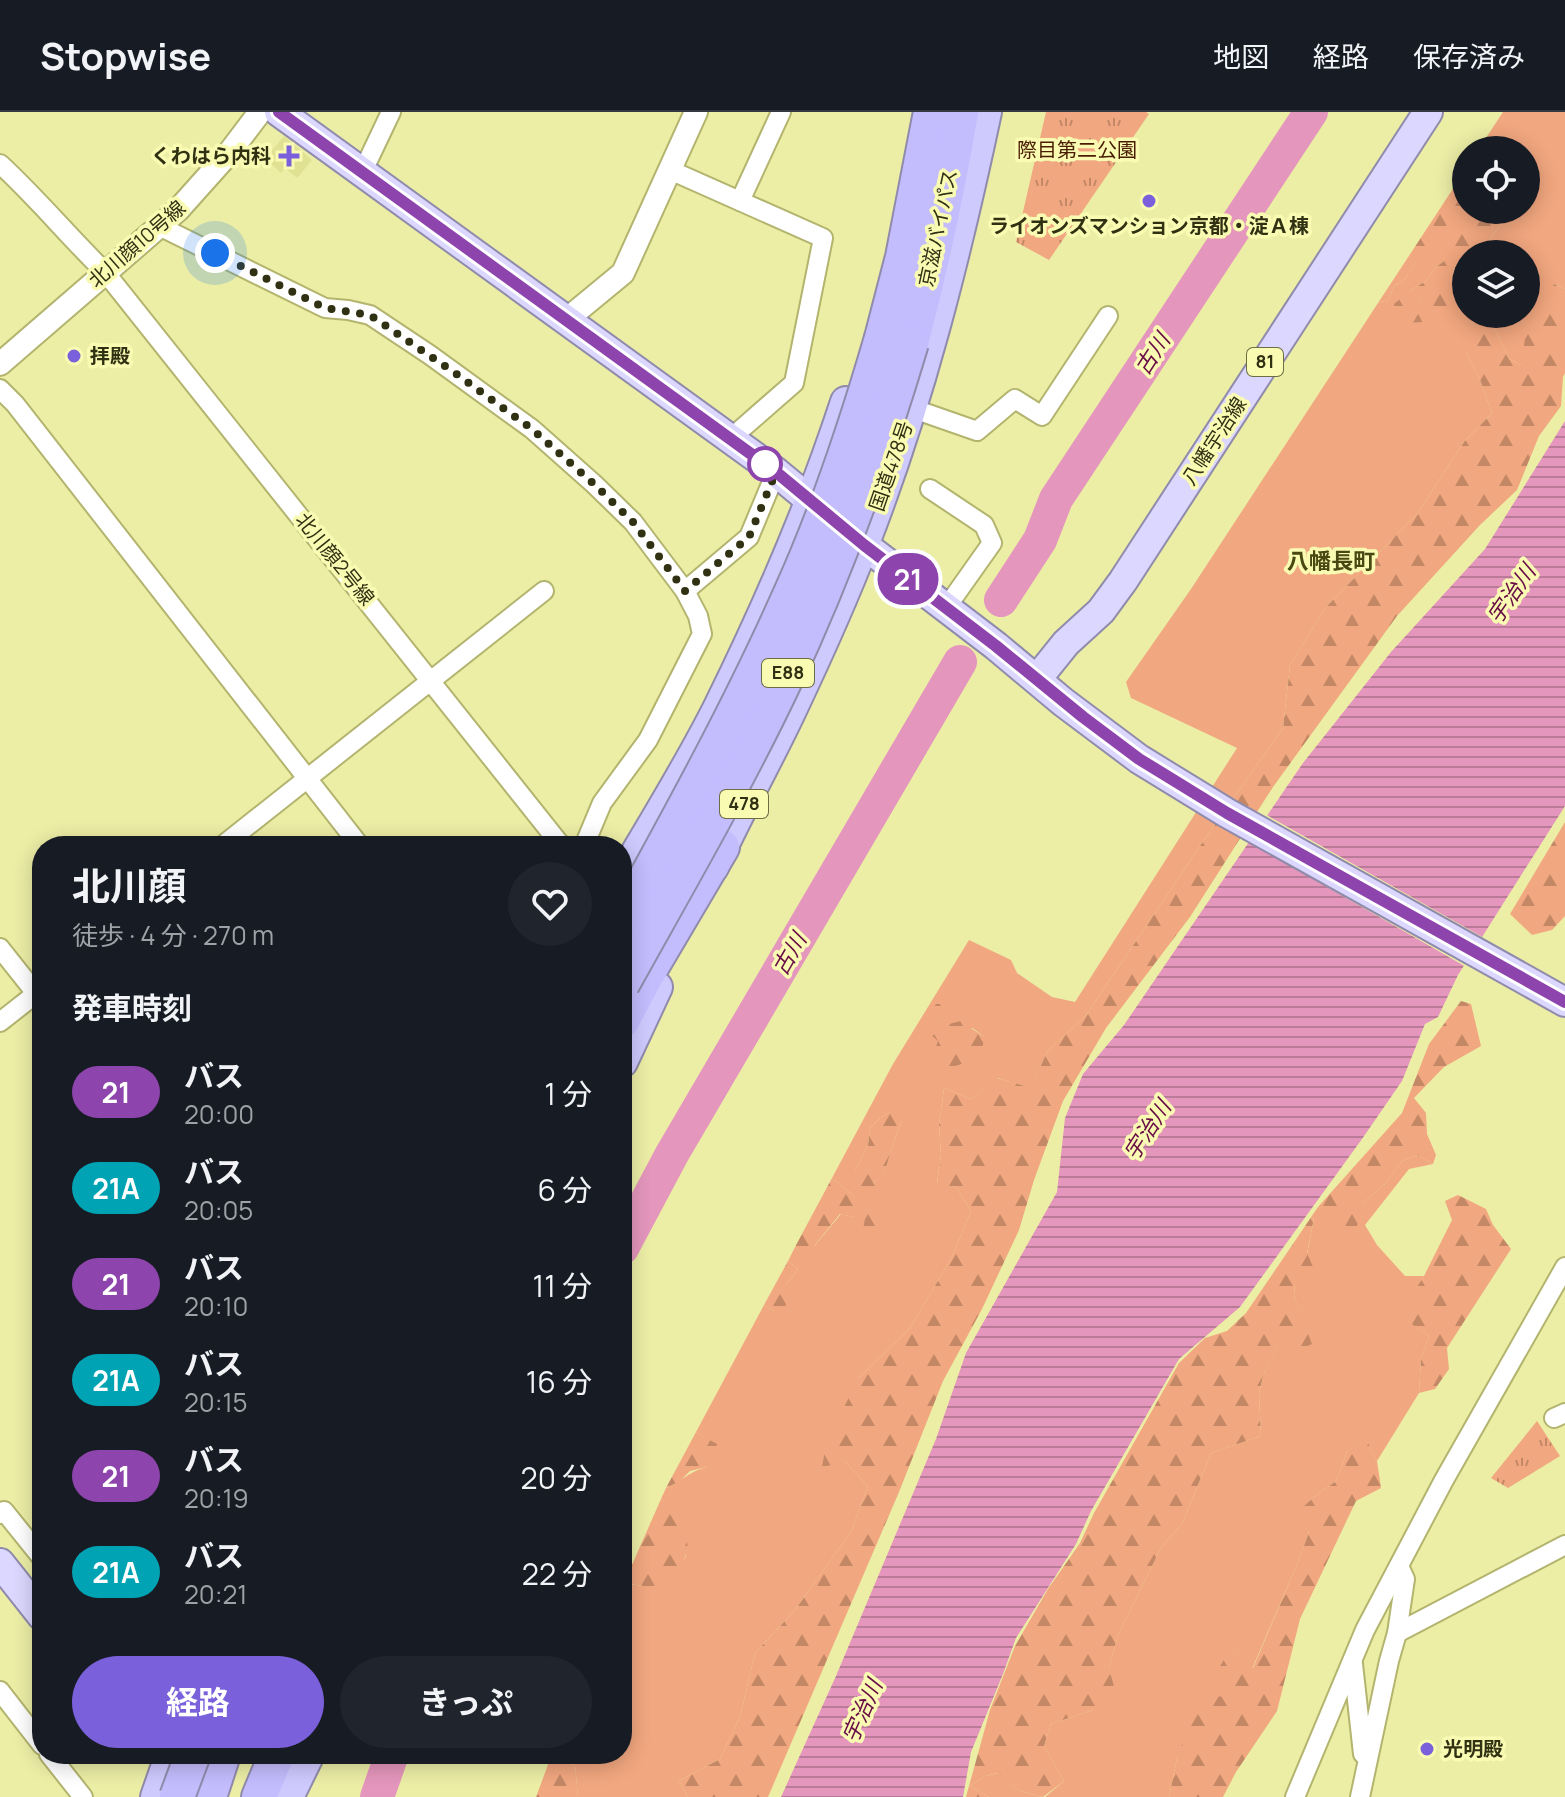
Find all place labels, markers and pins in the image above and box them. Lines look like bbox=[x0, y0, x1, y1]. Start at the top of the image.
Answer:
place label: くわはら内科 bbox=[151, 142, 271, 169]
marker: くわはら内科 bbox=[278, 145, 300, 167]
marker: ライオンズマンション京都・淀Ａ棟 bbox=[1140, 192, 1158, 210]
place label: ライオンズマンション京都・淀Ａ棟 bbox=[989, 212, 1309, 239]
place label: 拝殿 bbox=[90, 342, 130, 369]
marker: 拝殿 bbox=[65, 347, 83, 365]
unlabelled marker bbox=[748, 447, 782, 481]
place label: 光明殿 bbox=[1443, 1735, 1503, 1762]
marker: 光明殿 bbox=[1418, 1740, 1436, 1758]

